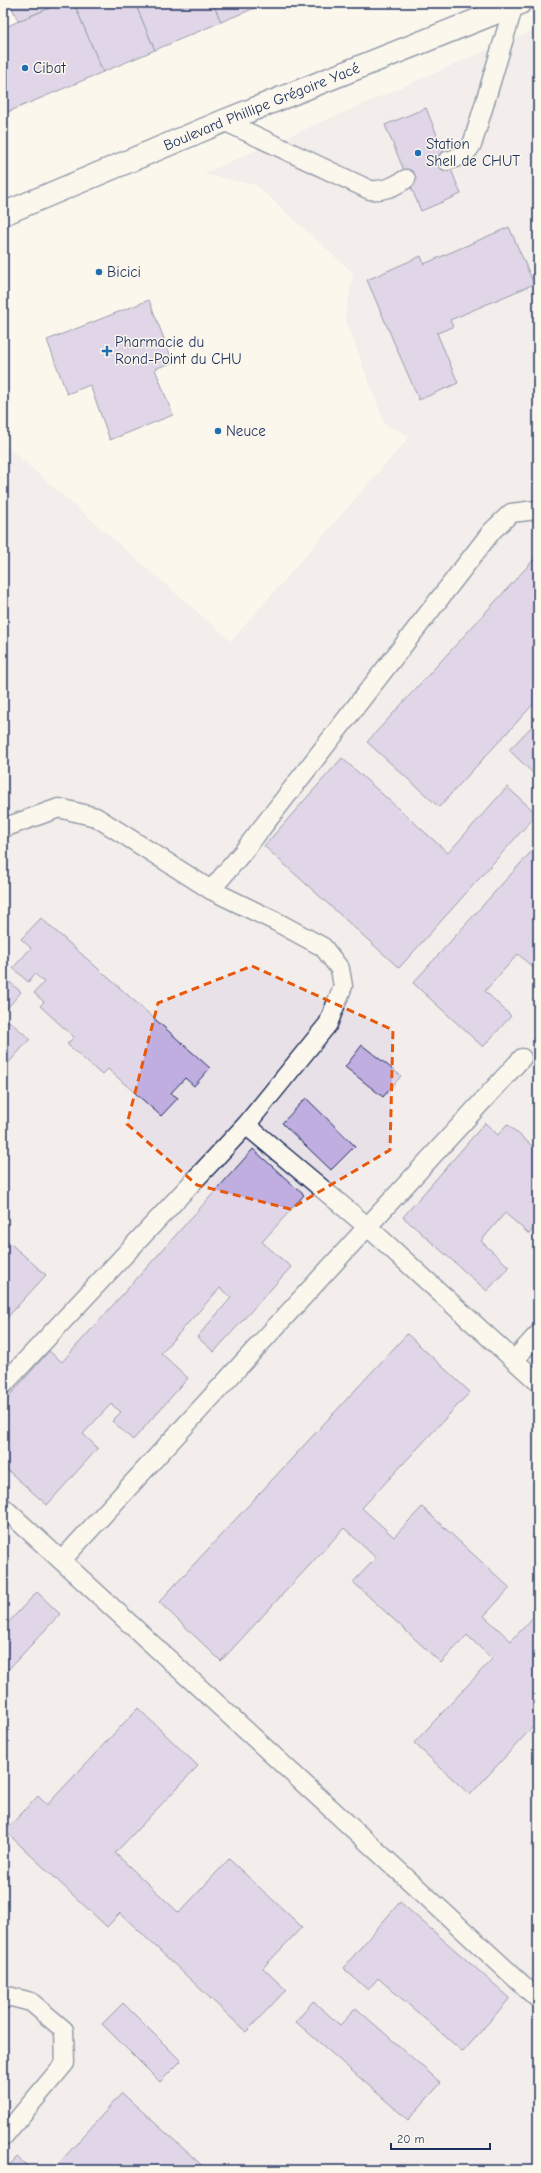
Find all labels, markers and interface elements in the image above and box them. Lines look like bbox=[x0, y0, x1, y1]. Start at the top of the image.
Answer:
place label: Cibat bbox=[33, 59, 66, 77]
street label: Boulevard Phillipe Grégoire Yacé bbox=[161, 59, 363, 154]
marker: Cibat bbox=[20, 63, 30, 73]
place label: Station Shell de CHUT bbox=[426, 135, 520, 170]
marker: Station Shell de CHUT bbox=[413, 148, 423, 158]
place label: Bicici bbox=[107, 263, 141, 281]
marker: Bicici bbox=[94, 267, 104, 277]
place label: Pharmacie du Rond-Point du CHU bbox=[115, 333, 242, 368]
marker: Pharmacie du Rond-Point du CHU bbox=[102, 346, 112, 356]
place label: Neuce bbox=[226, 422, 266, 440]
marker: Neuce bbox=[213, 426, 223, 436]
scale bar bbox=[391, 2125, 490, 2151]
text: 20 m bbox=[397, 2132, 425, 2146]

